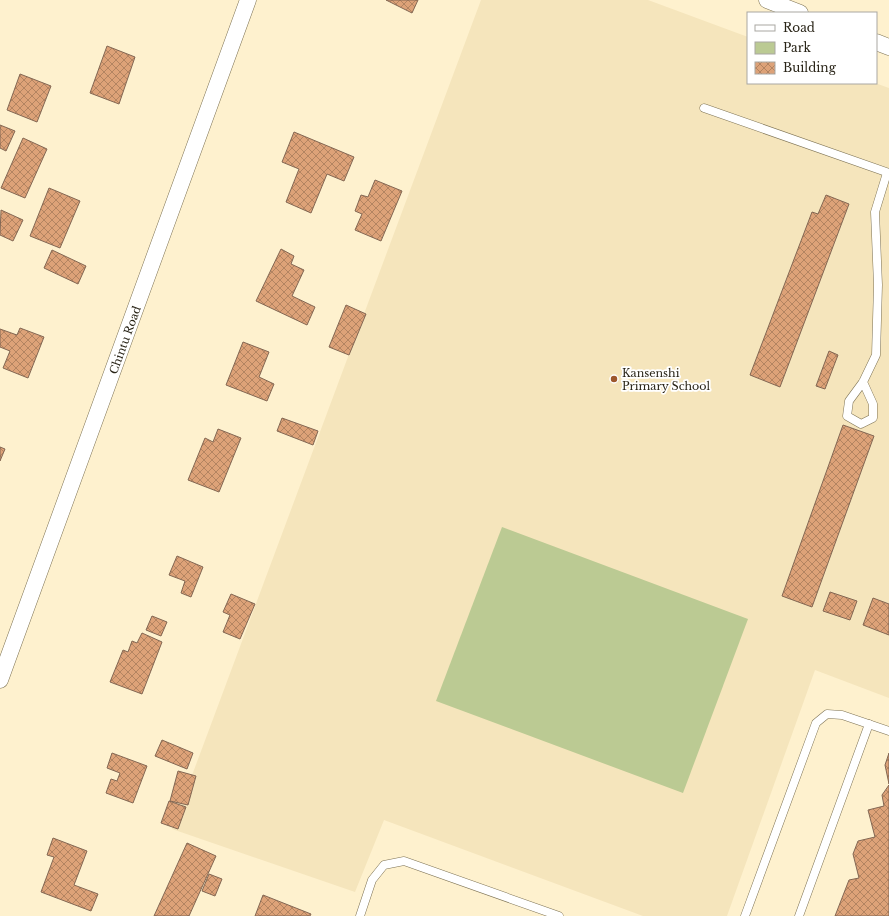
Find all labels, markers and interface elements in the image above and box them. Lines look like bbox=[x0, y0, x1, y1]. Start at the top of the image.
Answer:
legend bbox=[747, 12, 877, 84]
text: Road bbox=[783, 20, 815, 35]
text: Park bbox=[783, 40, 811, 55]
text: Building bbox=[783, 60, 837, 75]
street label: Chintu Road bbox=[106, 303, 144, 376]
place label: Kansenshi Primary School bbox=[622, 366, 711, 393]
marker: Kansenshi Primary School bbox=[609, 374, 619, 384]

